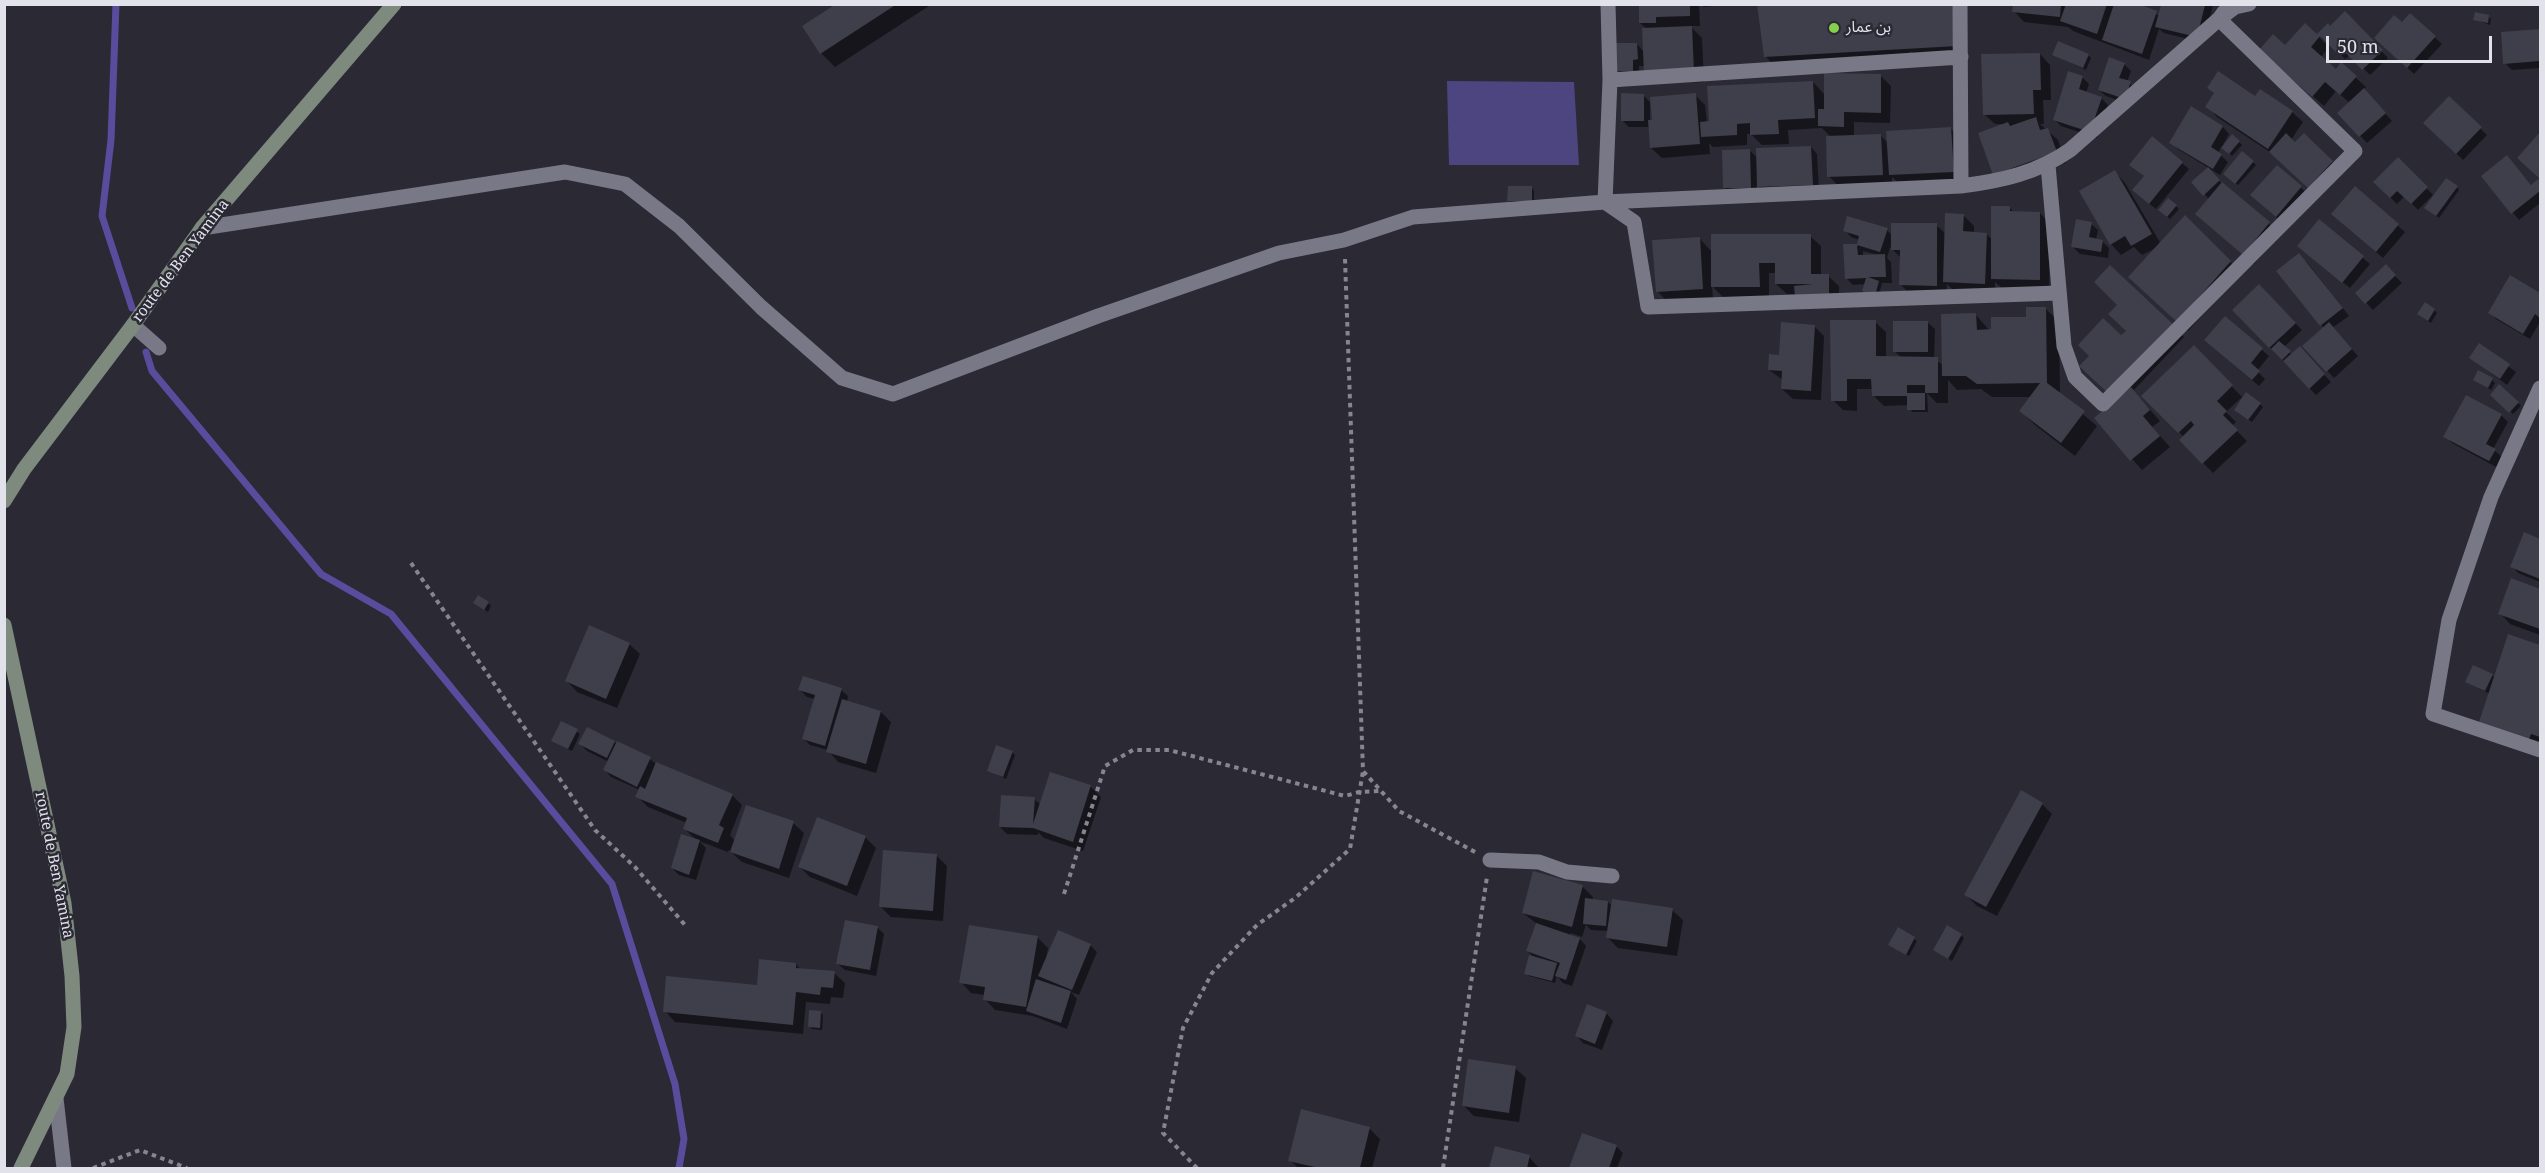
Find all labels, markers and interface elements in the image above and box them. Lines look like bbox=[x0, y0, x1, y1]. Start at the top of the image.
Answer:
place label: بن عمار bbox=[1846, 19, 1891, 37]
marker: بن عمار bbox=[1827, 21, 1841, 35]
scale bar bbox=[2329, 24, 2496, 62]
text: 50 m bbox=[2337, 34, 2379, 58]
street label: route de Ben Yamina bbox=[129, 196, 233, 326]
street label: route de Ben Yamina bbox=[31, 790, 77, 940]

